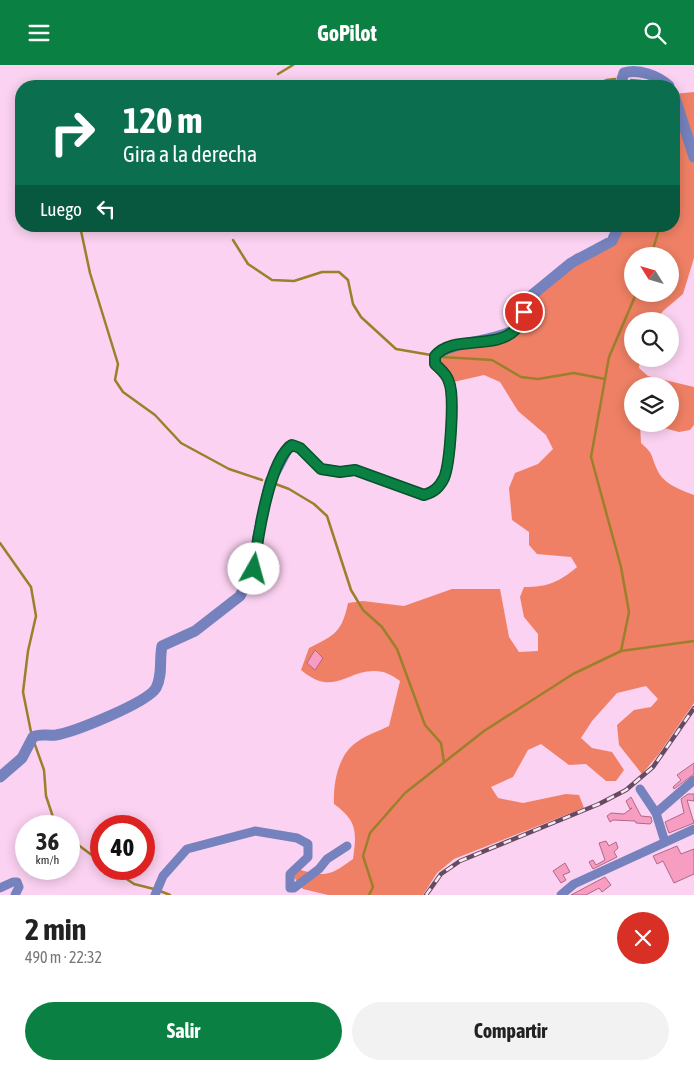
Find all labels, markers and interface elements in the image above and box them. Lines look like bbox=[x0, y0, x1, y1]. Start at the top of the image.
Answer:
icon: menu bbox=[25, 19, 53, 47]
icon: search bbox=[641, 19, 669, 47]
text: GoPilot bbox=[317, 20, 377, 46]
icon: right bbox=[40, 100, 105, 165]
text: 120 m bbox=[123, 100, 202, 140]
text: Gira a la derecha bbox=[123, 141, 257, 167]
icon: left bbox=[92, 195, 120, 223]
text: Luego bbox=[40, 198, 82, 220]
north arrow bbox=[624, 247, 679, 303]
map controls bbox=[624, 247, 679, 432]
pin bbox=[503, 291, 545, 333]
icon: arrive bbox=[510, 298, 538, 326]
button: search bbox=[624, 312, 679, 367]
button: layers bbox=[624, 377, 679, 432]
position arrow bbox=[227, 542, 279, 594]
speed limit sign: 40 bbox=[90, 815, 155, 880]
text: 36 bbox=[36, 827, 59, 855]
text: km/h bbox=[36, 853, 59, 867]
text: 2 min bbox=[25, 912, 86, 946]
button: close bbox=[617, 912, 669, 964]
text: 490 m · 22:32 bbox=[25, 948, 102, 966]
button: Salir bbox=[25, 1002, 342, 1060]
button: Compartir bbox=[352, 1002, 669, 1060]

